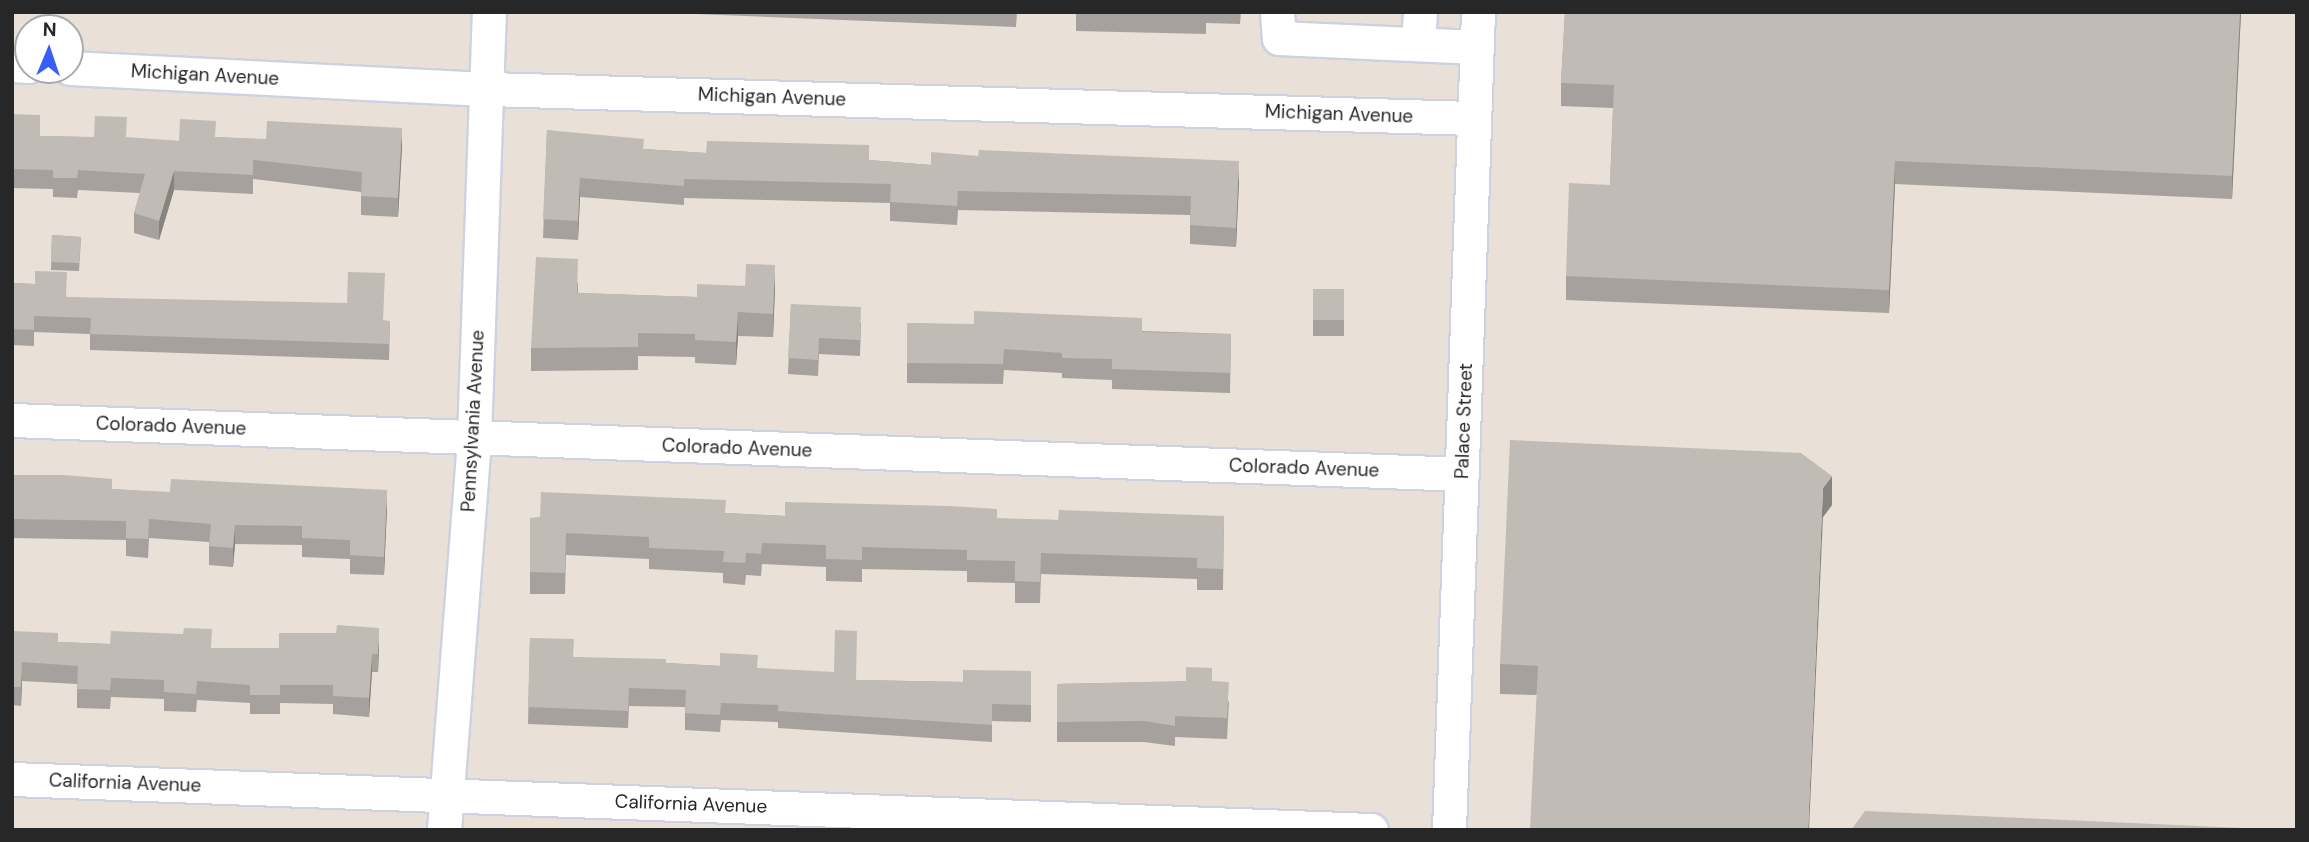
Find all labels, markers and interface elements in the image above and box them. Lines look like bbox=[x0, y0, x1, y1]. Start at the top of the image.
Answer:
north arrow bbox=[14, 14, 84, 84]
text: N bbox=[42, 17, 57, 42]
street label: Michigan Avenue bbox=[130, 60, 280, 90]
street label: Michigan Avenue bbox=[697, 83, 847, 111]
street label: Michigan Avenue bbox=[1264, 100, 1414, 128]
street label: Pennsylvania Avenue bbox=[457, 329, 489, 513]
street label: Palace Street bbox=[1451, 363, 1477, 479]
street label: Colorado Avenue bbox=[95, 412, 247, 440]
street label: Colorado Avenue bbox=[661, 434, 813, 462]
street label: Colorado Avenue bbox=[1228, 454, 1380, 482]
street label: California Avenue bbox=[48, 769, 202, 797]
street label: California Avenue bbox=[614, 790, 768, 818]

